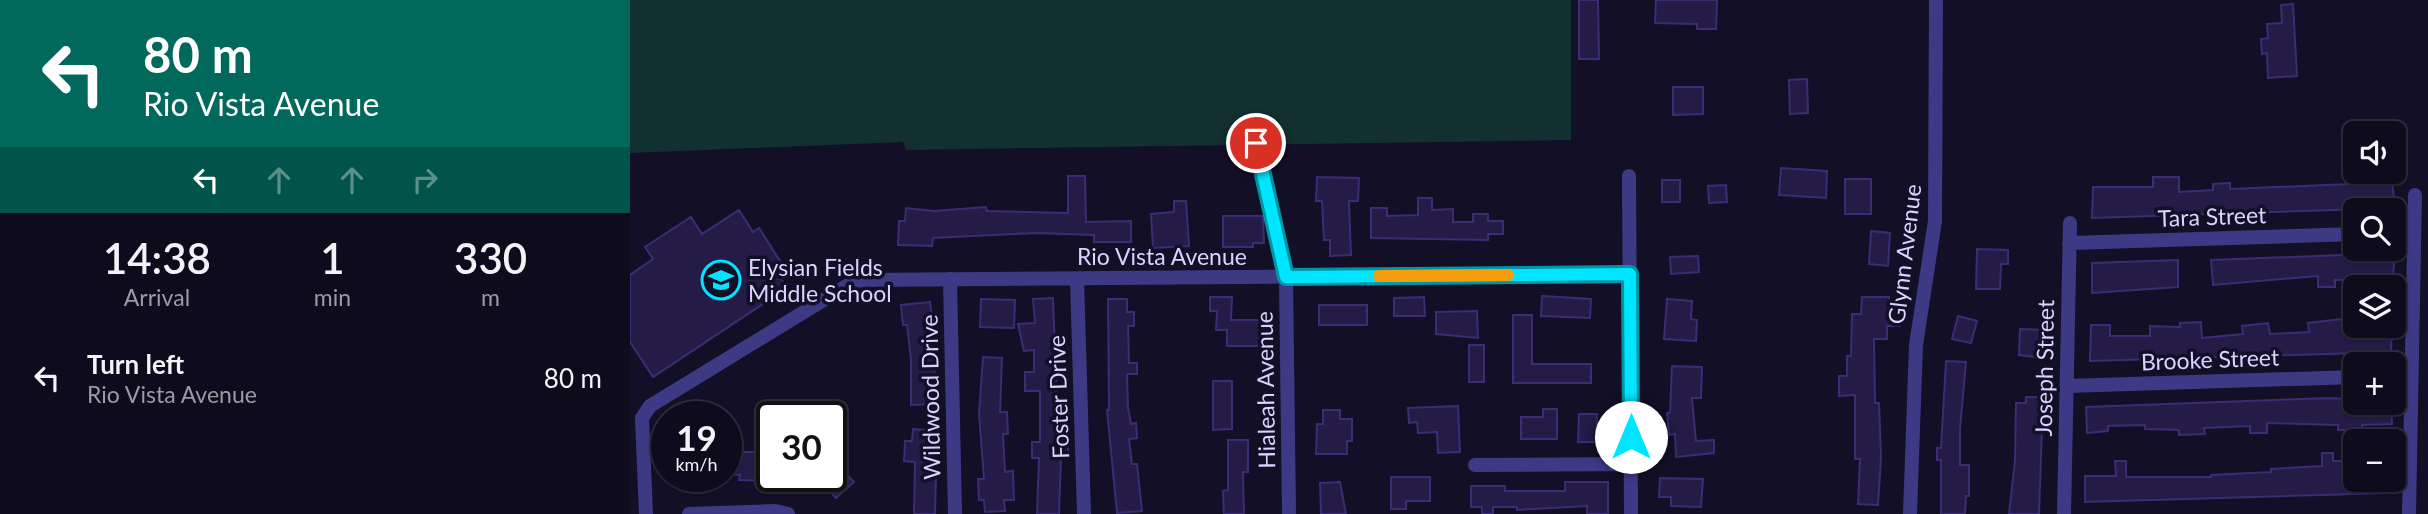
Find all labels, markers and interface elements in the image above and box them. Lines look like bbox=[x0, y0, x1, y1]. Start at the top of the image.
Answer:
text: 80 m bbox=[143, 25, 253, 83]
icon: left bbox=[28, 28, 119, 119]
text: Rio Vista Avenue bbox=[143, 84, 379, 123]
pin bbox=[1226, 113, 1286, 173]
map controls bbox=[2343, 121, 2406, 492]
button: sound bbox=[2343, 121, 2406, 184]
icon: arrive bbox=[1237, 124, 1275, 162]
icon: left bbox=[187, 161, 225, 199]
icon: ahead bbox=[260, 161, 298, 199]
icon: ahead bbox=[333, 161, 371, 199]
icon: right bbox=[406, 161, 444, 199]
street label: Glynn Avenue bbox=[1882, 182, 1926, 326]
button: search bbox=[2343, 198, 2406, 261]
street label: Tara Street bbox=[2157, 200, 2267, 232]
text: 14:38 bbox=[103, 233, 211, 283]
text: 1 bbox=[320, 233, 345, 283]
text: 330 bbox=[454, 233, 527, 283]
street label: Rio Vista Avenue bbox=[1077, 242, 1247, 270]
place label: Elysian Fields Middle School bbox=[748, 253, 892, 307]
school or university icon: Elysian Fields Middle School bbox=[700, 259, 742, 301]
button: layers bbox=[2343, 275, 2406, 338]
text: Arrival bbox=[124, 283, 190, 311]
text: min bbox=[314, 283, 351, 311]
text: m bbox=[481, 283, 500, 311]
street label: Joseph Street bbox=[2029, 299, 2059, 437]
street label: Hialeah Avenue bbox=[1250, 311, 1280, 469]
street label: Wildwood Drive bbox=[915, 314, 945, 480]
street label: Foster Drive bbox=[1042, 335, 1074, 459]
street label: Brooke Street bbox=[2140, 343, 2280, 375]
text: Turn left bbox=[87, 348, 184, 380]
button: + bbox=[2343, 352, 2406, 415]
icon: left bbox=[28, 359, 66, 397]
text: 80 m bbox=[544, 362, 602, 394]
text: Rio Vista Avenue bbox=[87, 380, 257, 408]
position arrow bbox=[1594, 400, 1668, 474]
speed limit sign: 30 bbox=[756, 401, 847, 492]
text: 19 bbox=[676, 416, 717, 458]
button: − bbox=[2343, 429, 2406, 492]
text: km/h bbox=[675, 453, 718, 475]

